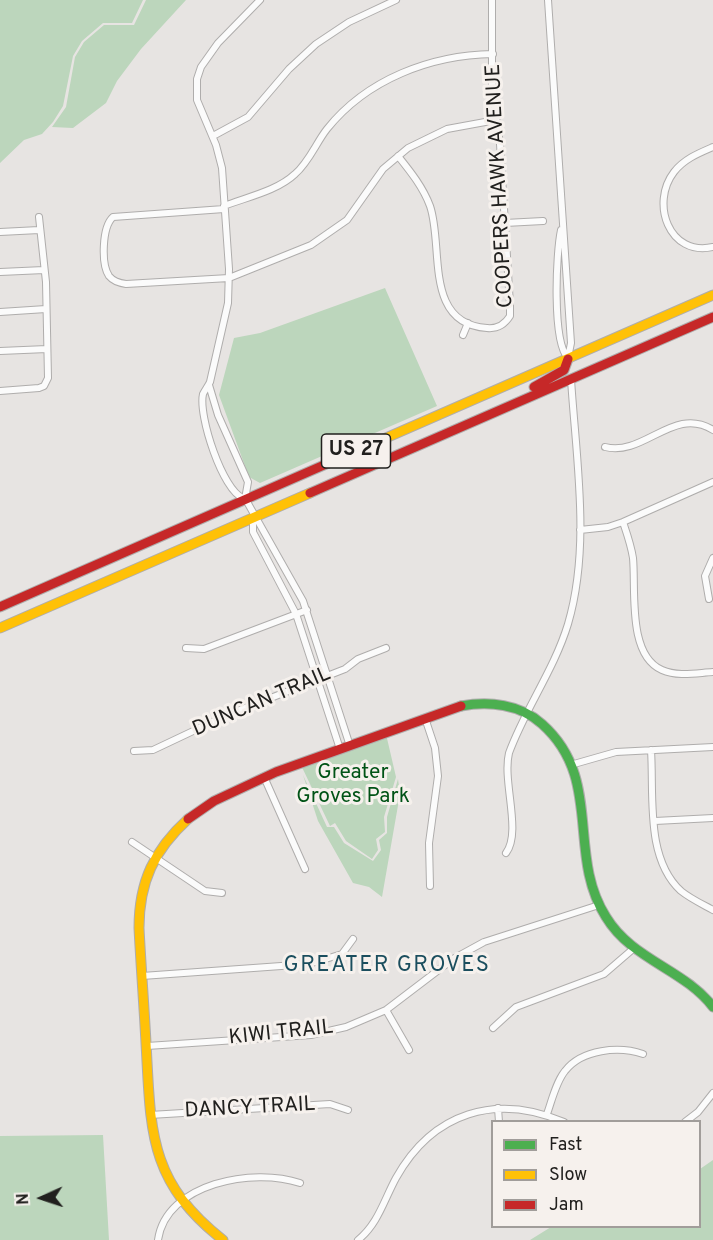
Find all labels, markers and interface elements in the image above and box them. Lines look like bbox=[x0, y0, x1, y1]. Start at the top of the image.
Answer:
street label: COOPERS HAWK AVENUE bbox=[482, 63, 520, 309]
road number: US 27 bbox=[322, 434, 391, 468]
street label: DUNCAN TRAIL bbox=[189, 663, 335, 743]
park label: Greater Groves Park bbox=[296, 761, 410, 811]
district label: GREATER GROVES bbox=[284, 954, 490, 980]
street label: KIWI TRAIL bbox=[228, 1016, 334, 1052]
street label: DANCY TRAIL bbox=[184, 1093, 316, 1125]
legend bbox=[491, 1120, 701, 1228]
text: Fast bbox=[549, 1134, 582, 1157]
text: Slow bbox=[549, 1164, 587, 1187]
north arrow bbox=[12, 1168, 72, 1228]
text: N bbox=[14, 1193, 34, 1205]
text: Jam bbox=[549, 1194, 584, 1217]

